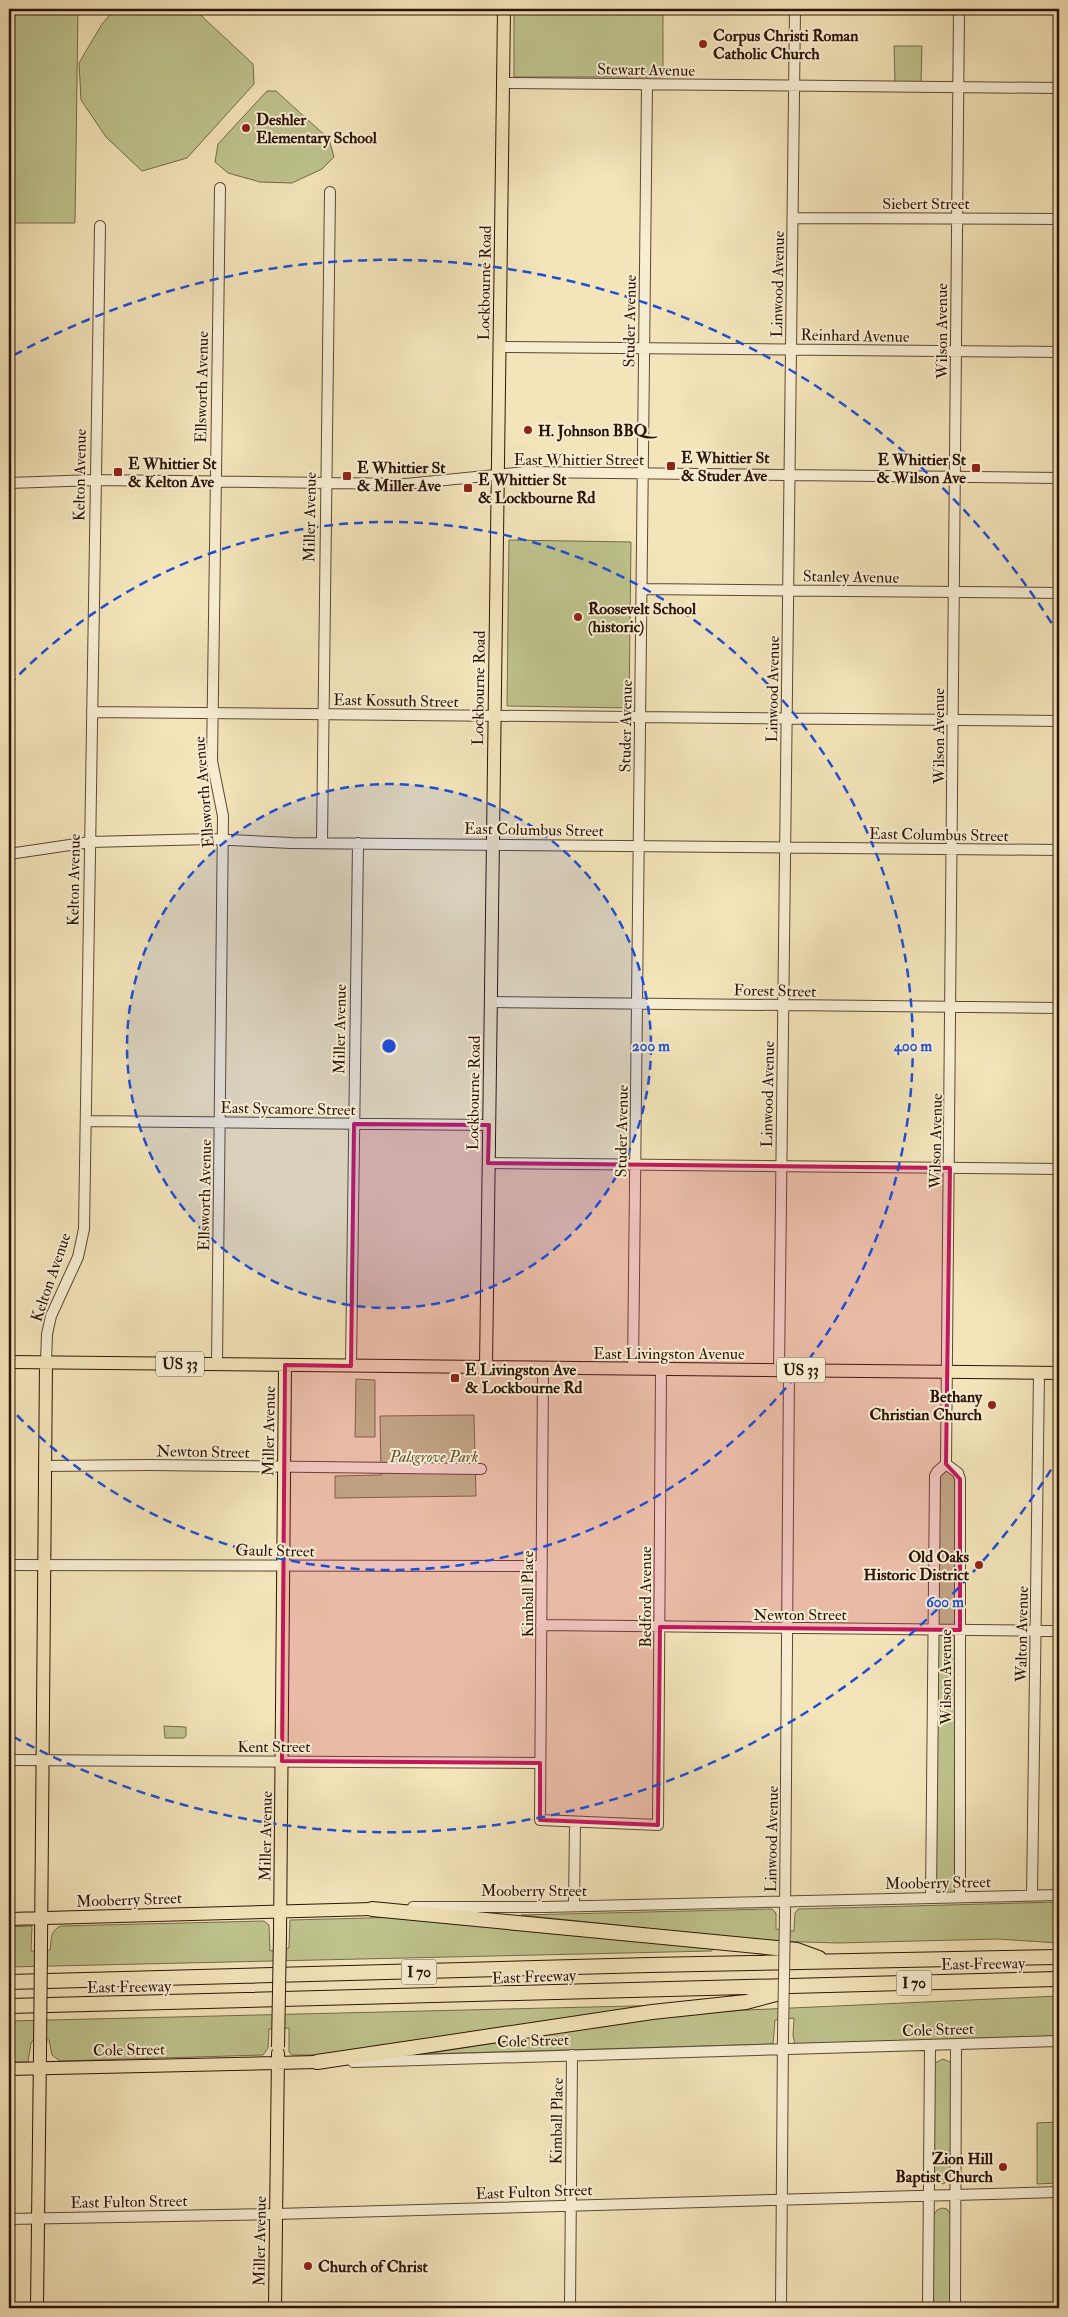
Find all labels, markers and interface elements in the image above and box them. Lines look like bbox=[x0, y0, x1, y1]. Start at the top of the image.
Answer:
place label: Corpus Christi Roman Catholic Church bbox=[713, 26, 859, 64]
marker: Corpus Christi Roman Catholic Church bbox=[697, 38, 709, 50]
street label: Stewart Avenue bbox=[597, 59, 695, 81]
place label: Deshler Elementary School bbox=[256, 110, 378, 149]
marker: Deshler Elementary School bbox=[240, 122, 252, 134]
street label: Siebert Street bbox=[882, 194, 970, 214]
street label: Lockbourne Road bbox=[474, 225, 496, 341]
street label: Linwood Avenue bbox=[767, 230, 789, 338]
street label: Studer Avenue bbox=[619, 274, 641, 367]
street label: Wilson Avenue bbox=[932, 283, 952, 380]
street label: Reinhard Avenue bbox=[800, 325, 910, 347]
street label: Ellsworth Avenue bbox=[191, 331, 213, 443]
place label: H. Johnson BBQ bbox=[538, 421, 658, 442]
marker: H. Johnson BBQ bbox=[522, 424, 534, 436]
street label: Kelton Avenue bbox=[69, 428, 91, 521]
place label: E Whittier St & Studer Ave bbox=[681, 448, 770, 486]
street label: East Whittier Street bbox=[514, 450, 644, 470]
place label: E Whittier St & Wilson Ave bbox=[877, 450, 967, 488]
place label: E Whittier St & Kelton Ave bbox=[128, 454, 217, 492]
place label: E Whittier St & Miller Ave bbox=[357, 458, 446, 496]
marker: E Whittier St & Studer Ave bbox=[665, 460, 677, 472]
marker: E Whittier St & Wilson Ave bbox=[970, 462, 982, 474]
marker: E Whittier St & Kelton Ave bbox=[112, 466, 124, 478]
marker: E Whittier St & Miller Ave bbox=[341, 470, 353, 482]
place label: E Whittier St & Lockbourne Rd bbox=[478, 470, 596, 508]
street label: Miller Avenue bbox=[299, 471, 321, 562]
marker: E Whittier St & Lockbourne Rd bbox=[462, 482, 474, 494]
street label: Stanley Avenue bbox=[803, 566, 900, 588]
place label: Roosevelt School (historic) bbox=[588, 599, 697, 637]
marker: Roosevelt School (historic) bbox=[572, 611, 584, 623]
street label: Lockbourne Road bbox=[468, 630, 490, 746]
street label: Linwood Avenue bbox=[762, 635, 784, 743]
street label: Studer Avenue bbox=[615, 679, 637, 772]
street label: Wilson Avenue bbox=[929, 688, 949, 785]
street label: East Kossuth Street bbox=[333, 690, 459, 712]
street label: Ellsworth Avenue bbox=[189, 735, 219, 849]
street label: East Columbus Street bbox=[464, 819, 604, 841]
street label: East Columbus Street bbox=[869, 824, 1009, 846]
street label: Kelton Avenue bbox=[63, 833, 85, 926]
street label: Forest Street bbox=[734, 980, 816, 1002]
street label: Miller Avenue bbox=[329, 983, 351, 1074]
street label: Lockbourne Road bbox=[463, 1035, 485, 1151]
centre of rings bbox=[380, 1037, 398, 1055]
text: 200 m bbox=[632, 1037, 670, 1056]
text: 400 m bbox=[893, 1037, 932, 1056]
street label: Linwood Avenue bbox=[757, 1040, 779, 1148]
street label: Studer Avenue bbox=[611, 1084, 633, 1177]
street label: Wilson Avenue bbox=[925, 1093, 947, 1190]
street label: East Sycamore Street bbox=[220, 1098, 356, 1120]
street label: Ellsworth Avenue bbox=[194, 1139, 216, 1251]
street label: Kelton Avenue bbox=[26, 1230, 76, 1324]
street label: East Livingston Avenue bbox=[593, 1344, 745, 1364]
road number: US 33 bbox=[156, 1352, 204, 1376]
road number: US 33 bbox=[777, 1358, 825, 1382]
place label: E Livingston Ave & Lockbourne Rd bbox=[465, 1360, 583, 1398]
marker: E Livingston Ave & Lockbourne Rd bbox=[449, 1372, 461, 1384]
street label: Miller Avenue bbox=[258, 1385, 280, 1476]
place label: Bethany Christian Church bbox=[870, 1387, 983, 1425]
marker: Bethany Christian Church bbox=[986, 1399, 998, 1411]
street label: Newton Street bbox=[156, 1441, 250, 1463]
park label: Palsgrove Park bbox=[389, 1447, 479, 1467]
street label: Gault Street bbox=[235, 1540, 315, 1562]
street label: Bedford Avenue bbox=[636, 1546, 656, 1648]
place label: Old Oaks Historic District bbox=[864, 1547, 970, 1585]
street label: Kimball Place bbox=[518, 1550, 538, 1637]
marker: Old Oaks Historic District bbox=[973, 1559, 985, 1571]
street label: Walton Avenue bbox=[1011, 1585, 1033, 1683]
text: 600 m bbox=[926, 1593, 964, 1612]
street label: Newton Street bbox=[753, 1605, 847, 1625]
street label: Wilson Avenue bbox=[936, 1629, 956, 1726]
street label: Kent Street bbox=[238, 1737, 310, 1757]
street label: Linwood Avenue bbox=[761, 1785, 783, 1893]
street label: Miller Avenue bbox=[255, 1790, 277, 1881]
street label: Mooberry Street bbox=[885, 1872, 991, 1894]
street label: Mooberry Street bbox=[481, 1881, 587, 1901]
street label: Mooberry Street bbox=[76, 1888, 182, 1912]
street label: East Freeway bbox=[941, 1953, 1026, 1975]
road number: I 70 bbox=[402, 1960, 436, 1984]
street label: East Freeway bbox=[492, 1966, 577, 1988]
road number: I 70 bbox=[896, 1970, 932, 1996]
street label: East Freeway bbox=[87, 1976, 172, 1998]
street label: Cole Street bbox=[902, 2019, 974, 2041]
street label: Cole Street bbox=[497, 2030, 569, 2052]
street label: Cole Street bbox=[93, 2039, 165, 2061]
street label: Kimball Place bbox=[546, 2077, 568, 2165]
place label: Zion Hill Baptist Church bbox=[895, 2149, 994, 2188]
marker: Zion Hill Baptist Church bbox=[997, 2161, 1009, 2173]
street label: East Fulton Street bbox=[475, 2180, 593, 2204]
street label: East Fulton Street bbox=[70, 2191, 188, 2213]
street label: Miller Avenue bbox=[249, 2195, 271, 2286]
place label: Church of Christ bbox=[318, 2257, 428, 2277]
marker: Church of Christ bbox=[302, 2260, 314, 2272]

